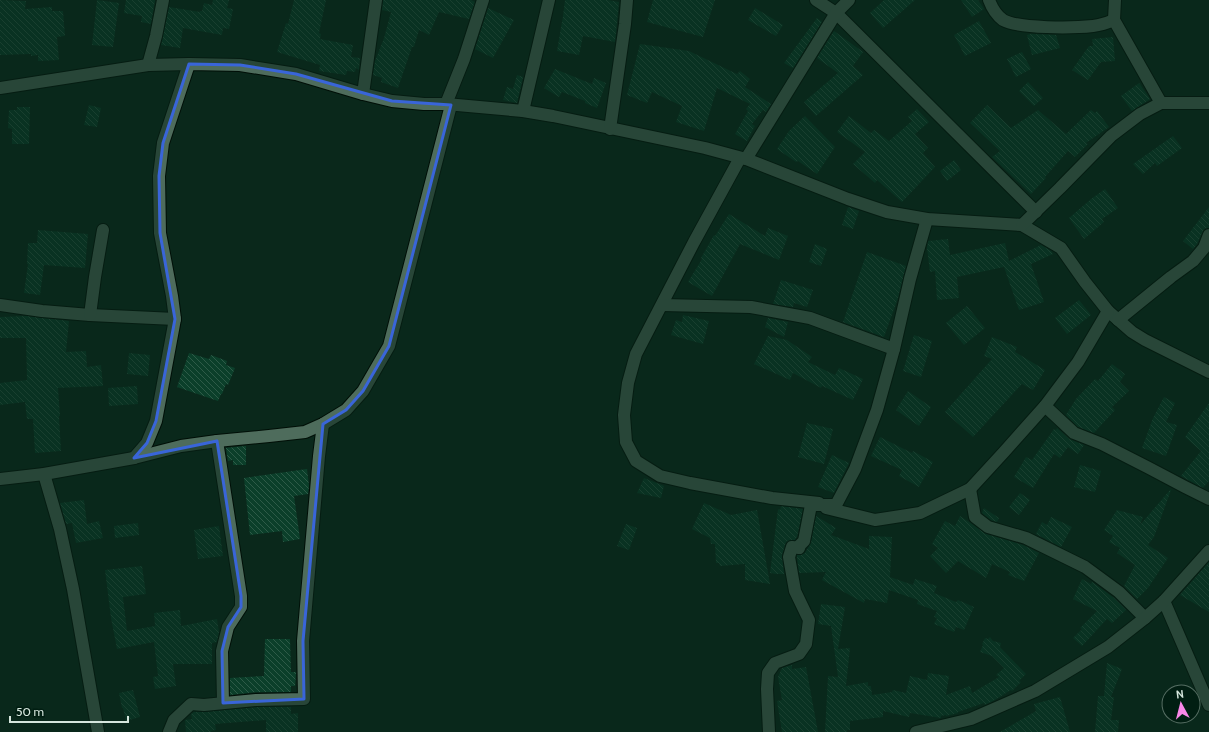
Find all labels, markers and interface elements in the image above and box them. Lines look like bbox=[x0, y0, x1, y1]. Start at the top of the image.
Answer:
north arrow bbox=[1161, 684, 1201, 724]
text: N bbox=[1175, 687, 1184, 701]
scale bar bbox=[10, 698, 128, 724]
text: 50 m bbox=[16, 704, 44, 719]

